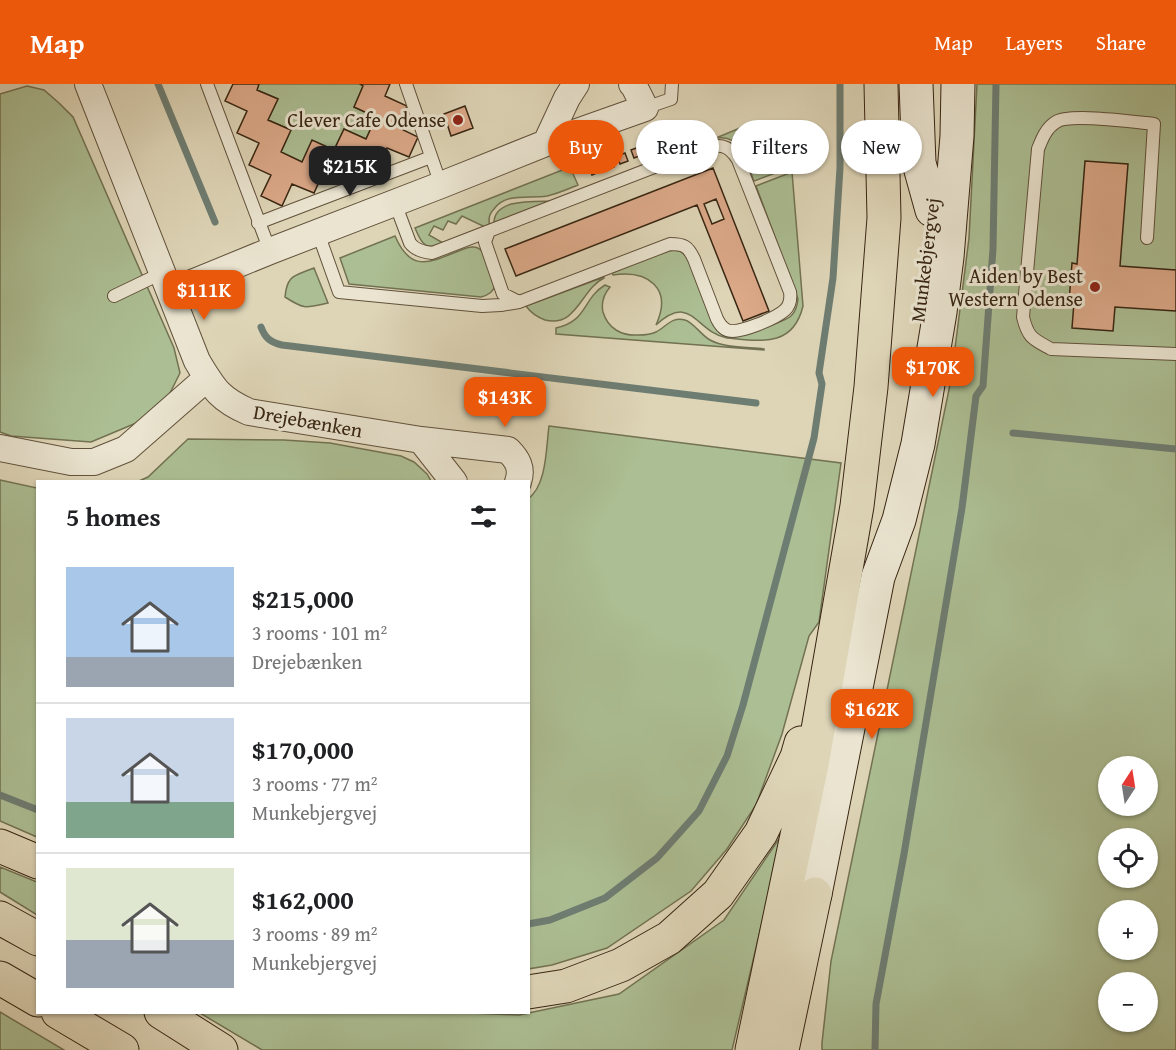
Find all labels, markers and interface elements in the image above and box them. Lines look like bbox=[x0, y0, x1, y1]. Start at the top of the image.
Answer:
text: Map bbox=[30, 22, 84, 63]
text: Map bbox=[934, 27, 973, 58]
text: Layers bbox=[1006, 27, 1063, 58]
text: Share bbox=[1096, 27, 1146, 58]
place label: Clever Cafe Odense bbox=[287, 105, 446, 134]
marker: Clever Cafe Odense bbox=[451, 113, 465, 127]
chip: Buy bbox=[548, 120, 624, 174]
chip: Rent bbox=[636, 120, 719, 174]
chip: Filters bbox=[731, 120, 829, 174]
chip: New bbox=[841, 120, 922, 174]
pin: $215K bbox=[308, 146, 392, 197]
text: $215K bbox=[323, 151, 377, 180]
street label: Munkebjergvej bbox=[902, 196, 947, 324]
place label: Aiden by Best Western Odense bbox=[948, 261, 1083, 313]
pin: $111K bbox=[162, 270, 246, 321]
text: $111K bbox=[177, 275, 231, 304]
marker: Aiden by Best Western Odense bbox=[1088, 280, 1102, 294]
pin: $170K bbox=[891, 347, 975, 398]
text: $170K bbox=[906, 352, 960, 381]
pin: $143K bbox=[463, 377, 547, 428]
text: $143K bbox=[478, 382, 532, 411]
street label: Drejebænken bbox=[251, 397, 365, 444]
text: 5 homes bbox=[66, 497, 161, 536]
icon: filters bbox=[467, 500, 500, 533]
text: $215,000 bbox=[252, 579, 354, 618]
icon: home bbox=[114, 591, 186, 663]
text: 3 rooms · 101 m² bbox=[252, 618, 387, 647]
text: Drejebænken bbox=[252, 647, 362, 676]
pin: $162K bbox=[830, 689, 914, 740]
text: $162K bbox=[845, 694, 899, 723]
text: $170,000 bbox=[252, 730, 354, 769]
icon: home bbox=[114, 742, 186, 814]
north arrow bbox=[1098, 756, 1158, 816]
map controls bbox=[1098, 756, 1158, 1032]
text: 3 rooms · 77 m² bbox=[252, 769, 378, 798]
text: Munkebjergvej bbox=[252, 798, 377, 827]
button: locate bbox=[1098, 828, 1158, 888]
text: $162,000 bbox=[252, 880, 354, 919]
icon: home bbox=[114, 892, 186, 964]
button: + bbox=[1098, 900, 1158, 960]
text: 3 rooms · 89 m² bbox=[252, 919, 378, 948]
text: Munkebjergvej bbox=[252, 948, 377, 977]
button: − bbox=[1098, 972, 1158, 1032]

